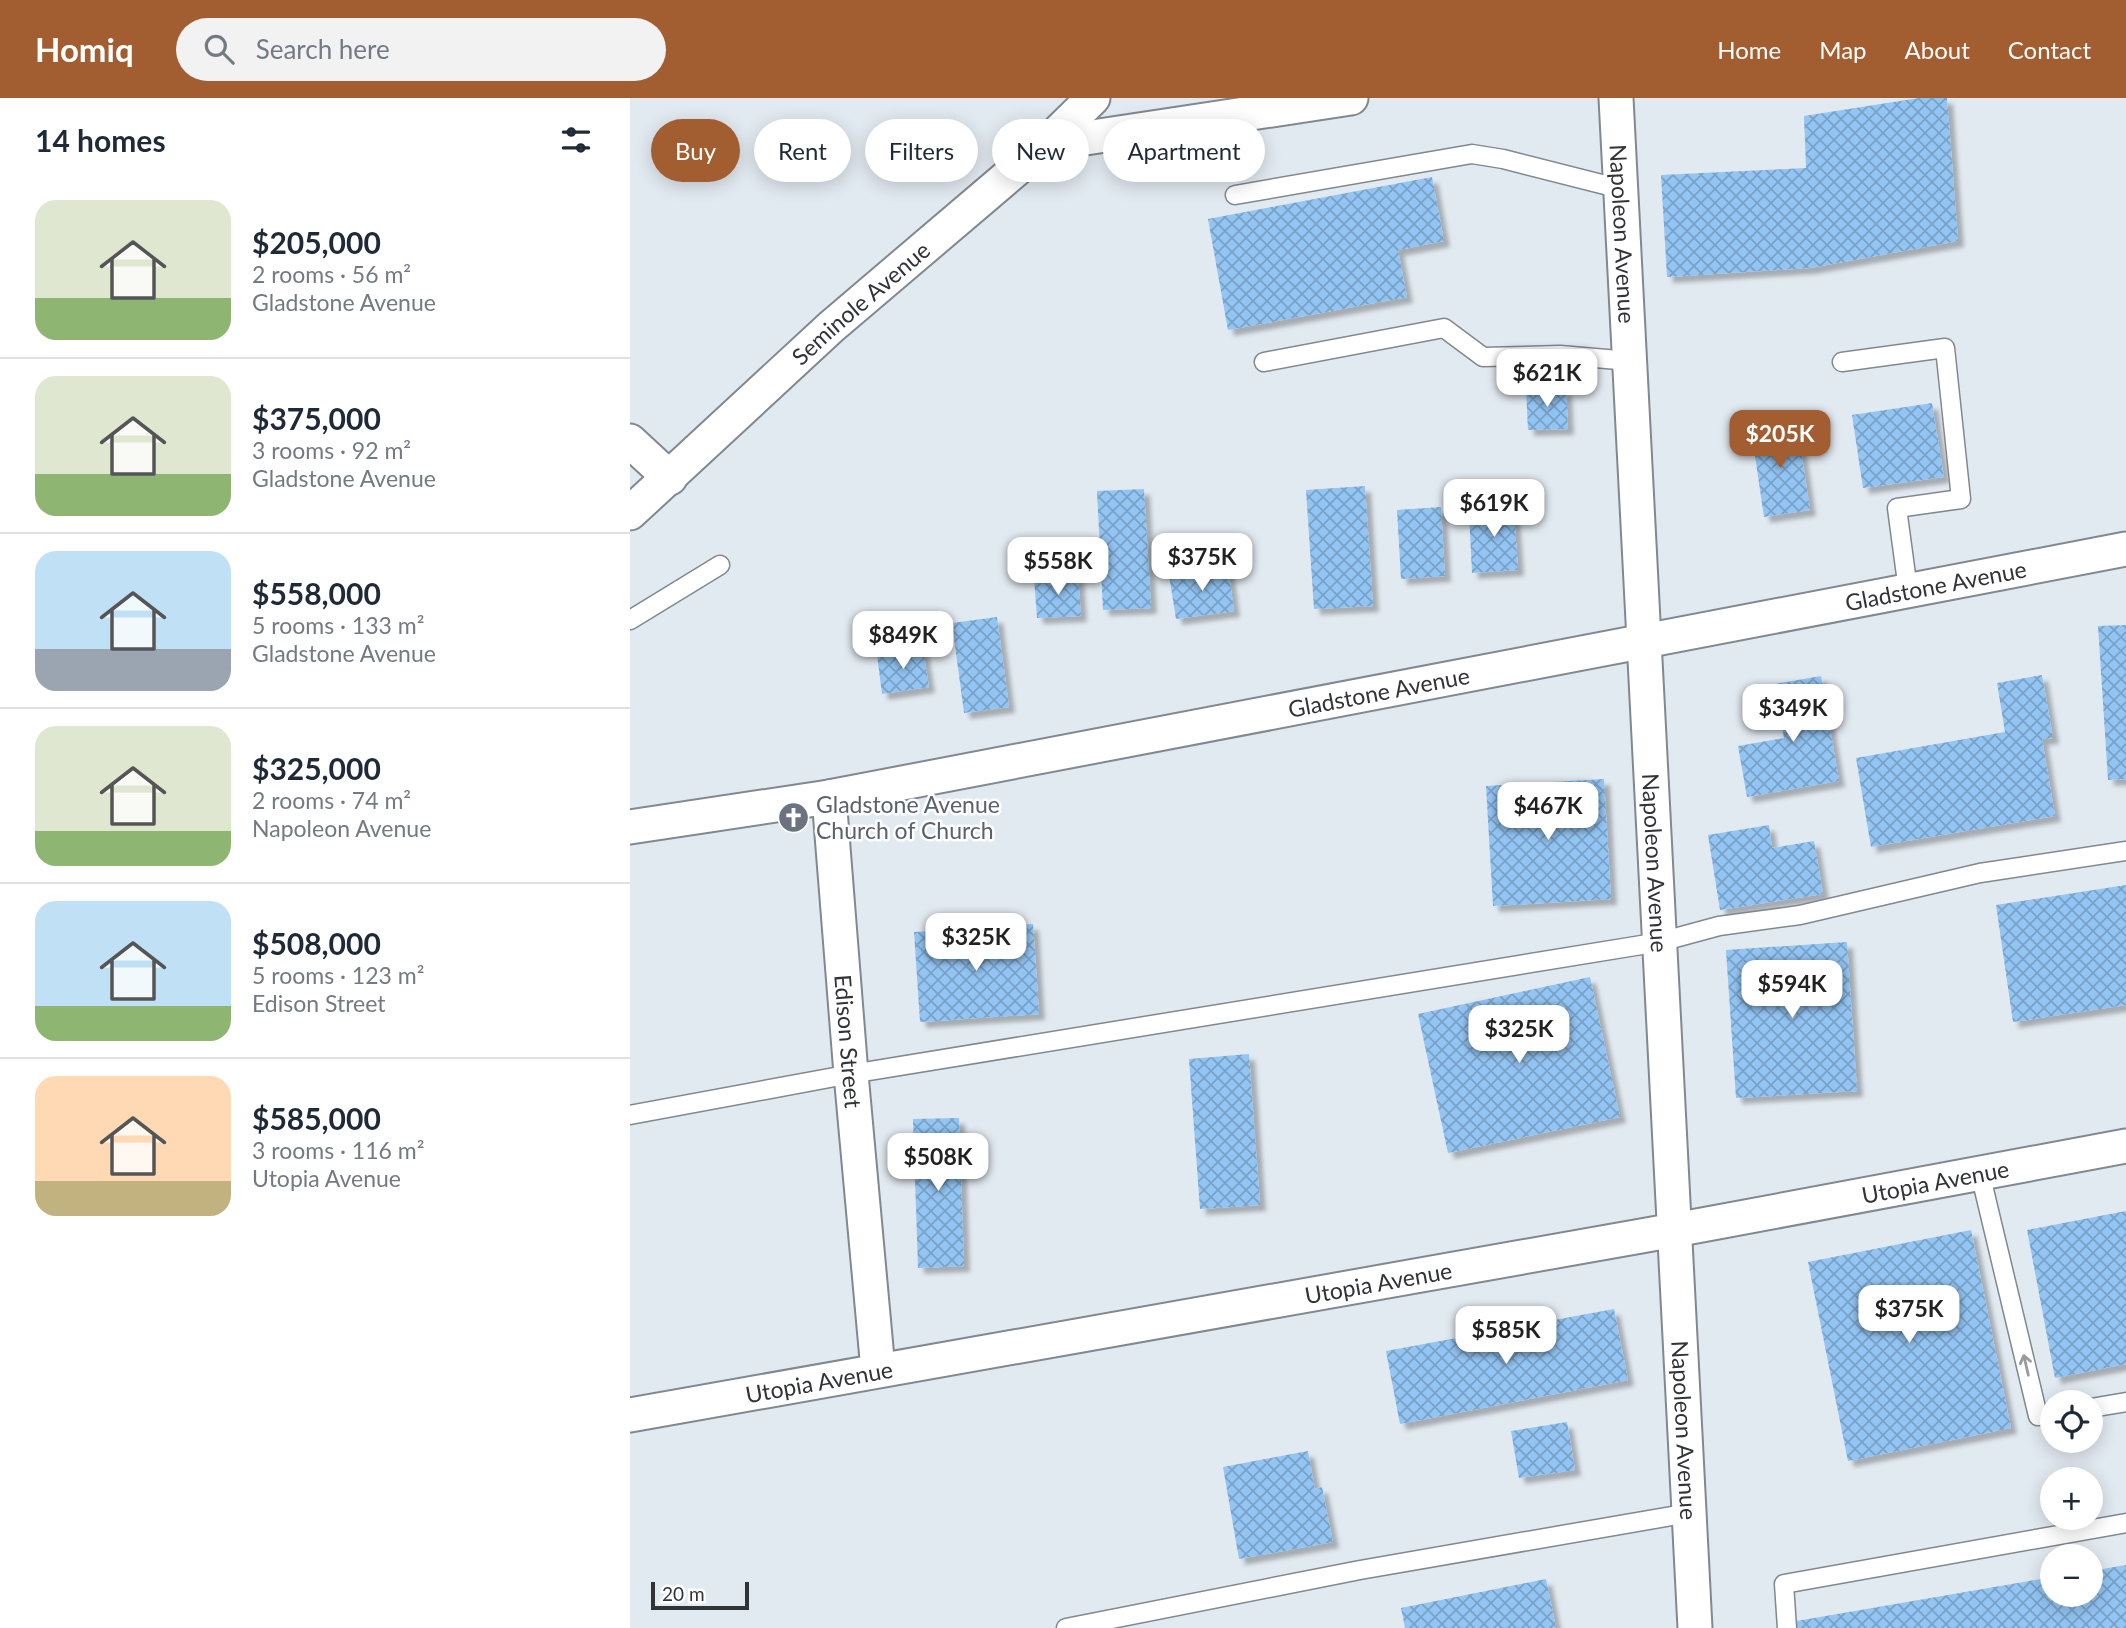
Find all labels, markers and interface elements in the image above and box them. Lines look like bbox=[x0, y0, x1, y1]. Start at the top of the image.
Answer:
search box bbox=[176, 18, 666, 81]
text: Homiq bbox=[35, 29, 134, 69]
icon: search bbox=[200, 30, 238, 68]
text: Search here bbox=[256, 33, 390, 65]
text: Home bbox=[1717, 35, 1781, 64]
text: Map bbox=[1819, 35, 1867, 64]
text: About bbox=[1905, 35, 1970, 64]
text: Contact bbox=[2008, 35, 2091, 64]
chip: Buy bbox=[651, 119, 740, 182]
chip: Rent bbox=[754, 119, 851, 182]
chip: Filters bbox=[865, 119, 978, 182]
chip: New bbox=[992, 119, 1089, 182]
chip: Apartment bbox=[1103, 119, 1265, 182]
icon: filters bbox=[557, 121, 595, 159]
text: 14 homes bbox=[35, 122, 166, 158]
street label: Napoleon Avenue bbox=[1604, 144, 1642, 324]
text: $205,000 bbox=[252, 224, 381, 260]
icon: home bbox=[91, 228, 175, 312]
street label: Seminole Avenue bbox=[786, 235, 935, 370]
text: 2 rooms · 56 m² bbox=[252, 260, 411, 288]
text: Gladstone Avenue bbox=[252, 288, 436, 316]
pin: $621K bbox=[1498, 350, 1596, 409]
text: $621K bbox=[1512, 358, 1582, 386]
text: $375,000 bbox=[252, 400, 381, 436]
icon: home bbox=[91, 404, 175, 488]
pin: $205K bbox=[1731, 410, 1829, 470]
text: $205K bbox=[1745, 419, 1815, 447]
text: 3 rooms · 92 m² bbox=[252, 436, 411, 464]
text: Gladstone Avenue bbox=[252, 464, 436, 492]
pin: $619K bbox=[1445, 480, 1543, 539]
text: $619K bbox=[1459, 488, 1529, 516]
pin: $375K bbox=[1153, 533, 1251, 593]
pin: $558K bbox=[1009, 538, 1107, 597]
text: $375K bbox=[1167, 542, 1237, 570]
text: $558K bbox=[1023, 546, 1093, 574]
street label: Gladstone Avenue bbox=[1843, 554, 2029, 616]
text: $558,000 bbox=[252, 575, 381, 611]
icon: home bbox=[91, 579, 175, 663]
text: 5 rooms · 133 m² bbox=[252, 611, 424, 639]
pin: $849K bbox=[854, 612, 952, 671]
text: $849K bbox=[868, 620, 938, 648]
text: Gladstone Avenue bbox=[252, 639, 436, 667]
street label: Gladstone Avenue bbox=[1286, 661, 1472, 723]
pin: $349K bbox=[1744, 684, 1842, 744]
text: $349K bbox=[1758, 693, 1828, 721]
text: $325,000 bbox=[252, 750, 381, 786]
icon: home bbox=[91, 754, 175, 838]
street label: Napoleon Avenue bbox=[1637, 773, 1674, 953]
pin: $467K bbox=[1499, 782, 1597, 842]
text: 2 rooms · 74 m² bbox=[252, 786, 411, 814]
place label: Gladstone Avenue Church of Church bbox=[816, 790, 1000, 844]
text: $467K bbox=[1513, 791, 1583, 819]
church icon: Gladstone Avenue Church of Church bbox=[776, 800, 810, 834]
text: Napoleon Avenue bbox=[252, 814, 431, 842]
pin: $325K bbox=[927, 914, 1025, 973]
text: $325K bbox=[941, 922, 1011, 950]
text: $508,000 bbox=[252, 925, 381, 961]
icon: home bbox=[91, 929, 175, 1013]
pin: $594K bbox=[1743, 960, 1841, 1020]
text: 5 rooms · 123 m² bbox=[252, 961, 424, 989]
text: $594K bbox=[1757, 969, 1827, 997]
street label: Edison Street bbox=[829, 974, 868, 1110]
text: Edison Street bbox=[252, 989, 385, 1017]
pin: $325K bbox=[1470, 1006, 1568, 1065]
text: $325K bbox=[1484, 1014, 1554, 1042]
text: $585,000 bbox=[252, 1100, 381, 1136]
icon: home bbox=[91, 1104, 175, 1188]
pin: $508K bbox=[889, 1134, 987, 1193]
text: 3 rooms · 116 m² bbox=[252, 1136, 424, 1164]
text: $508K bbox=[903, 1142, 973, 1170]
street label: Utopia Avenue bbox=[1859, 1154, 2011, 1209]
text: Utopia Avenue bbox=[252, 1164, 401, 1192]
street label: Utopia Avenue bbox=[1303, 1256, 1454, 1309]
pin: $375K bbox=[1860, 1286, 1958, 1345]
text: $375K bbox=[1874, 1294, 1944, 1322]
pin: $585K bbox=[1457, 1306, 1555, 1366]
text: $585K bbox=[1471, 1315, 1541, 1343]
street label: Napoleon Avenue bbox=[1666, 1340, 1703, 1521]
one-way arrow bbox=[2018, 1354, 2032, 1377]
street label: Utopia Avenue bbox=[743, 1355, 895, 1408]
map controls bbox=[2040, 1390, 2103, 1607]
button: locate bbox=[2040, 1390, 2103, 1453]
button: + bbox=[2040, 1467, 2103, 1530]
button: − bbox=[2040, 1544, 2103, 1607]
scale bar bbox=[651, 1579, 749, 1611]
text: 20 m bbox=[662, 1582, 705, 1605]

